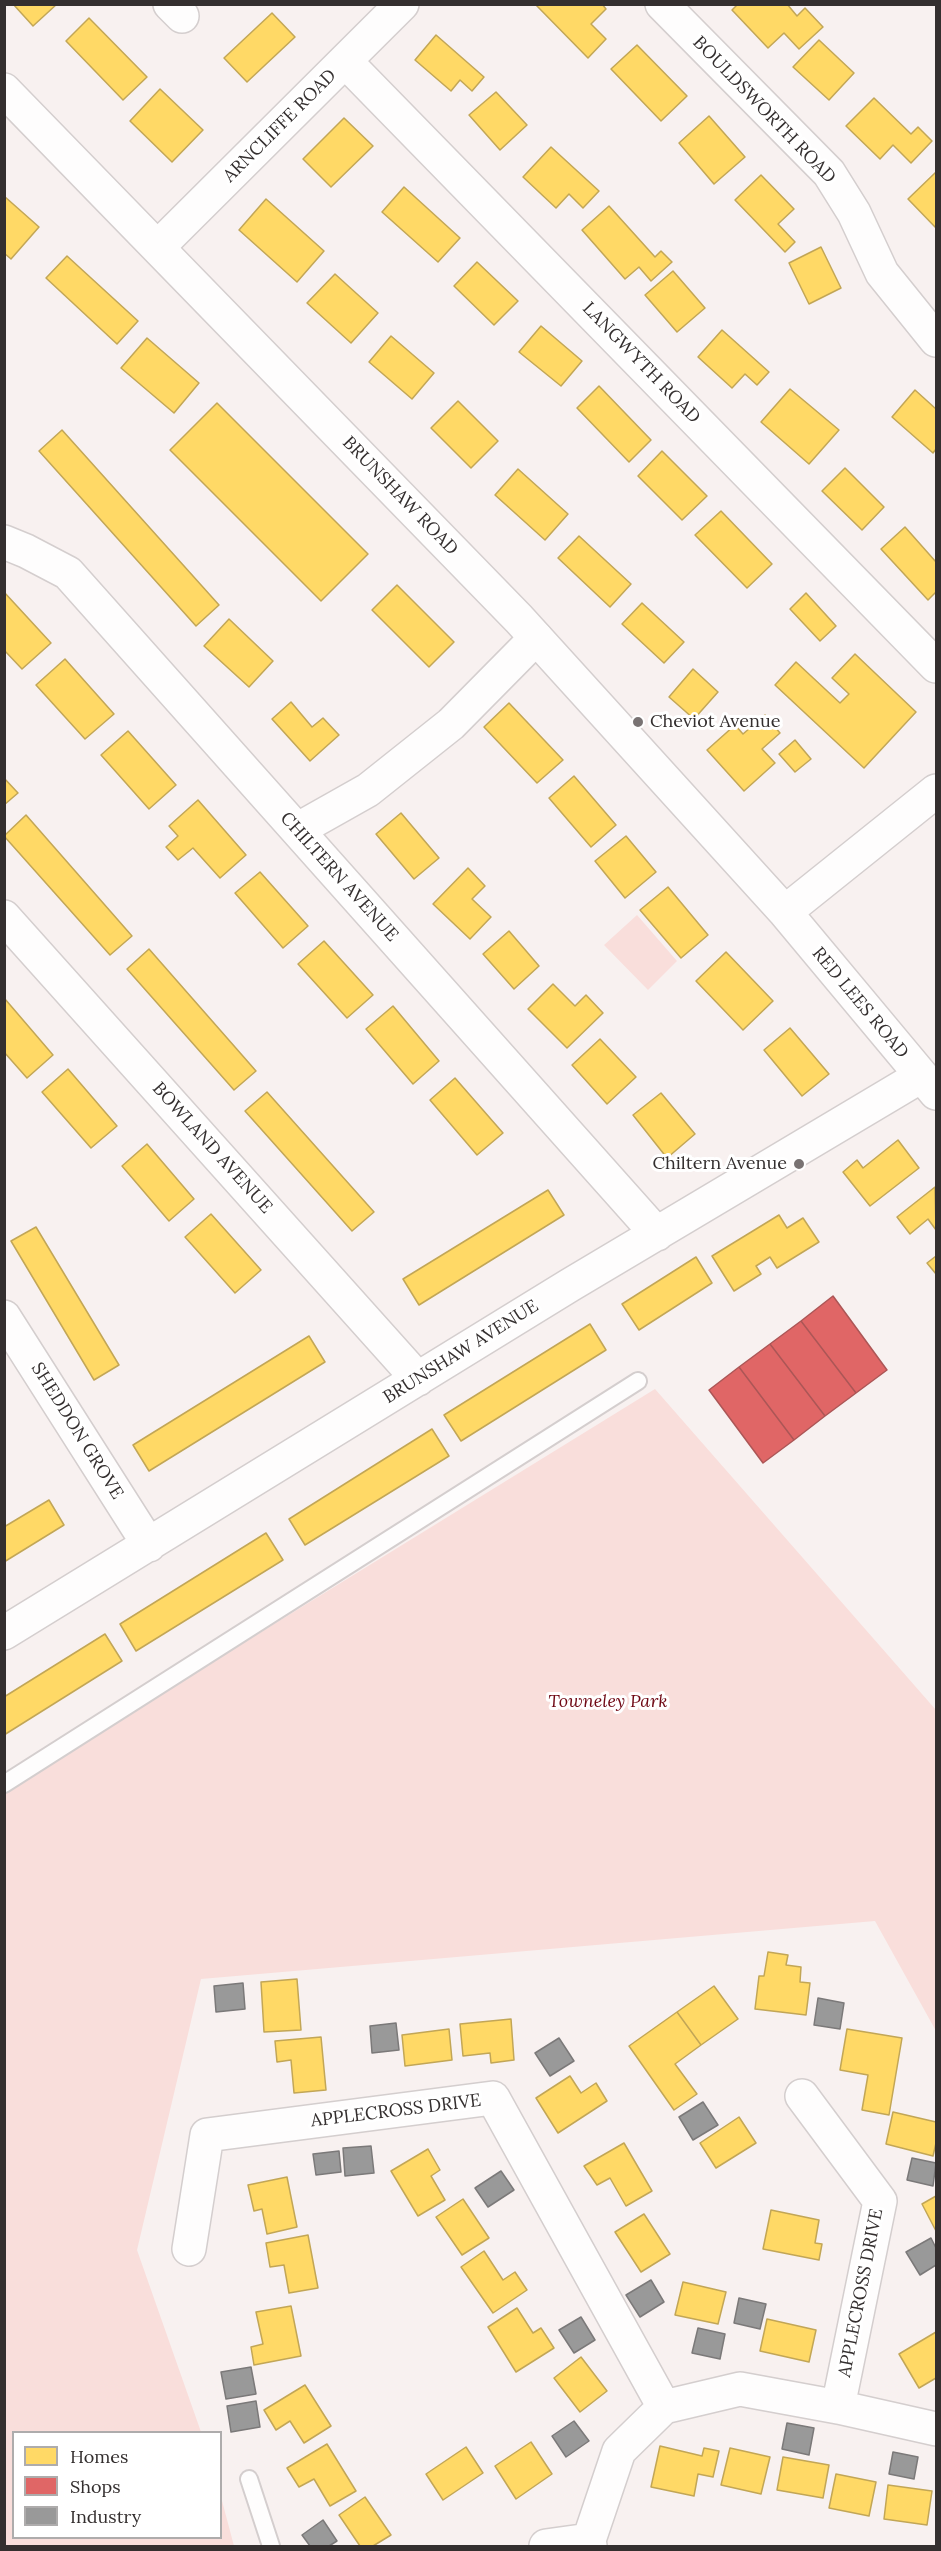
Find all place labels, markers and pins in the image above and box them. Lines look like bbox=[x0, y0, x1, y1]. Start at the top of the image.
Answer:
place label: Cheviot Avenue bbox=[650, 711, 780, 733]
marker: Cheviot Avenue bbox=[631, 715, 645, 729]
place label: Chiltern Avenue bbox=[652, 1153, 787, 1175]
marker: Chiltern Avenue bbox=[792, 1157, 806, 1171]

